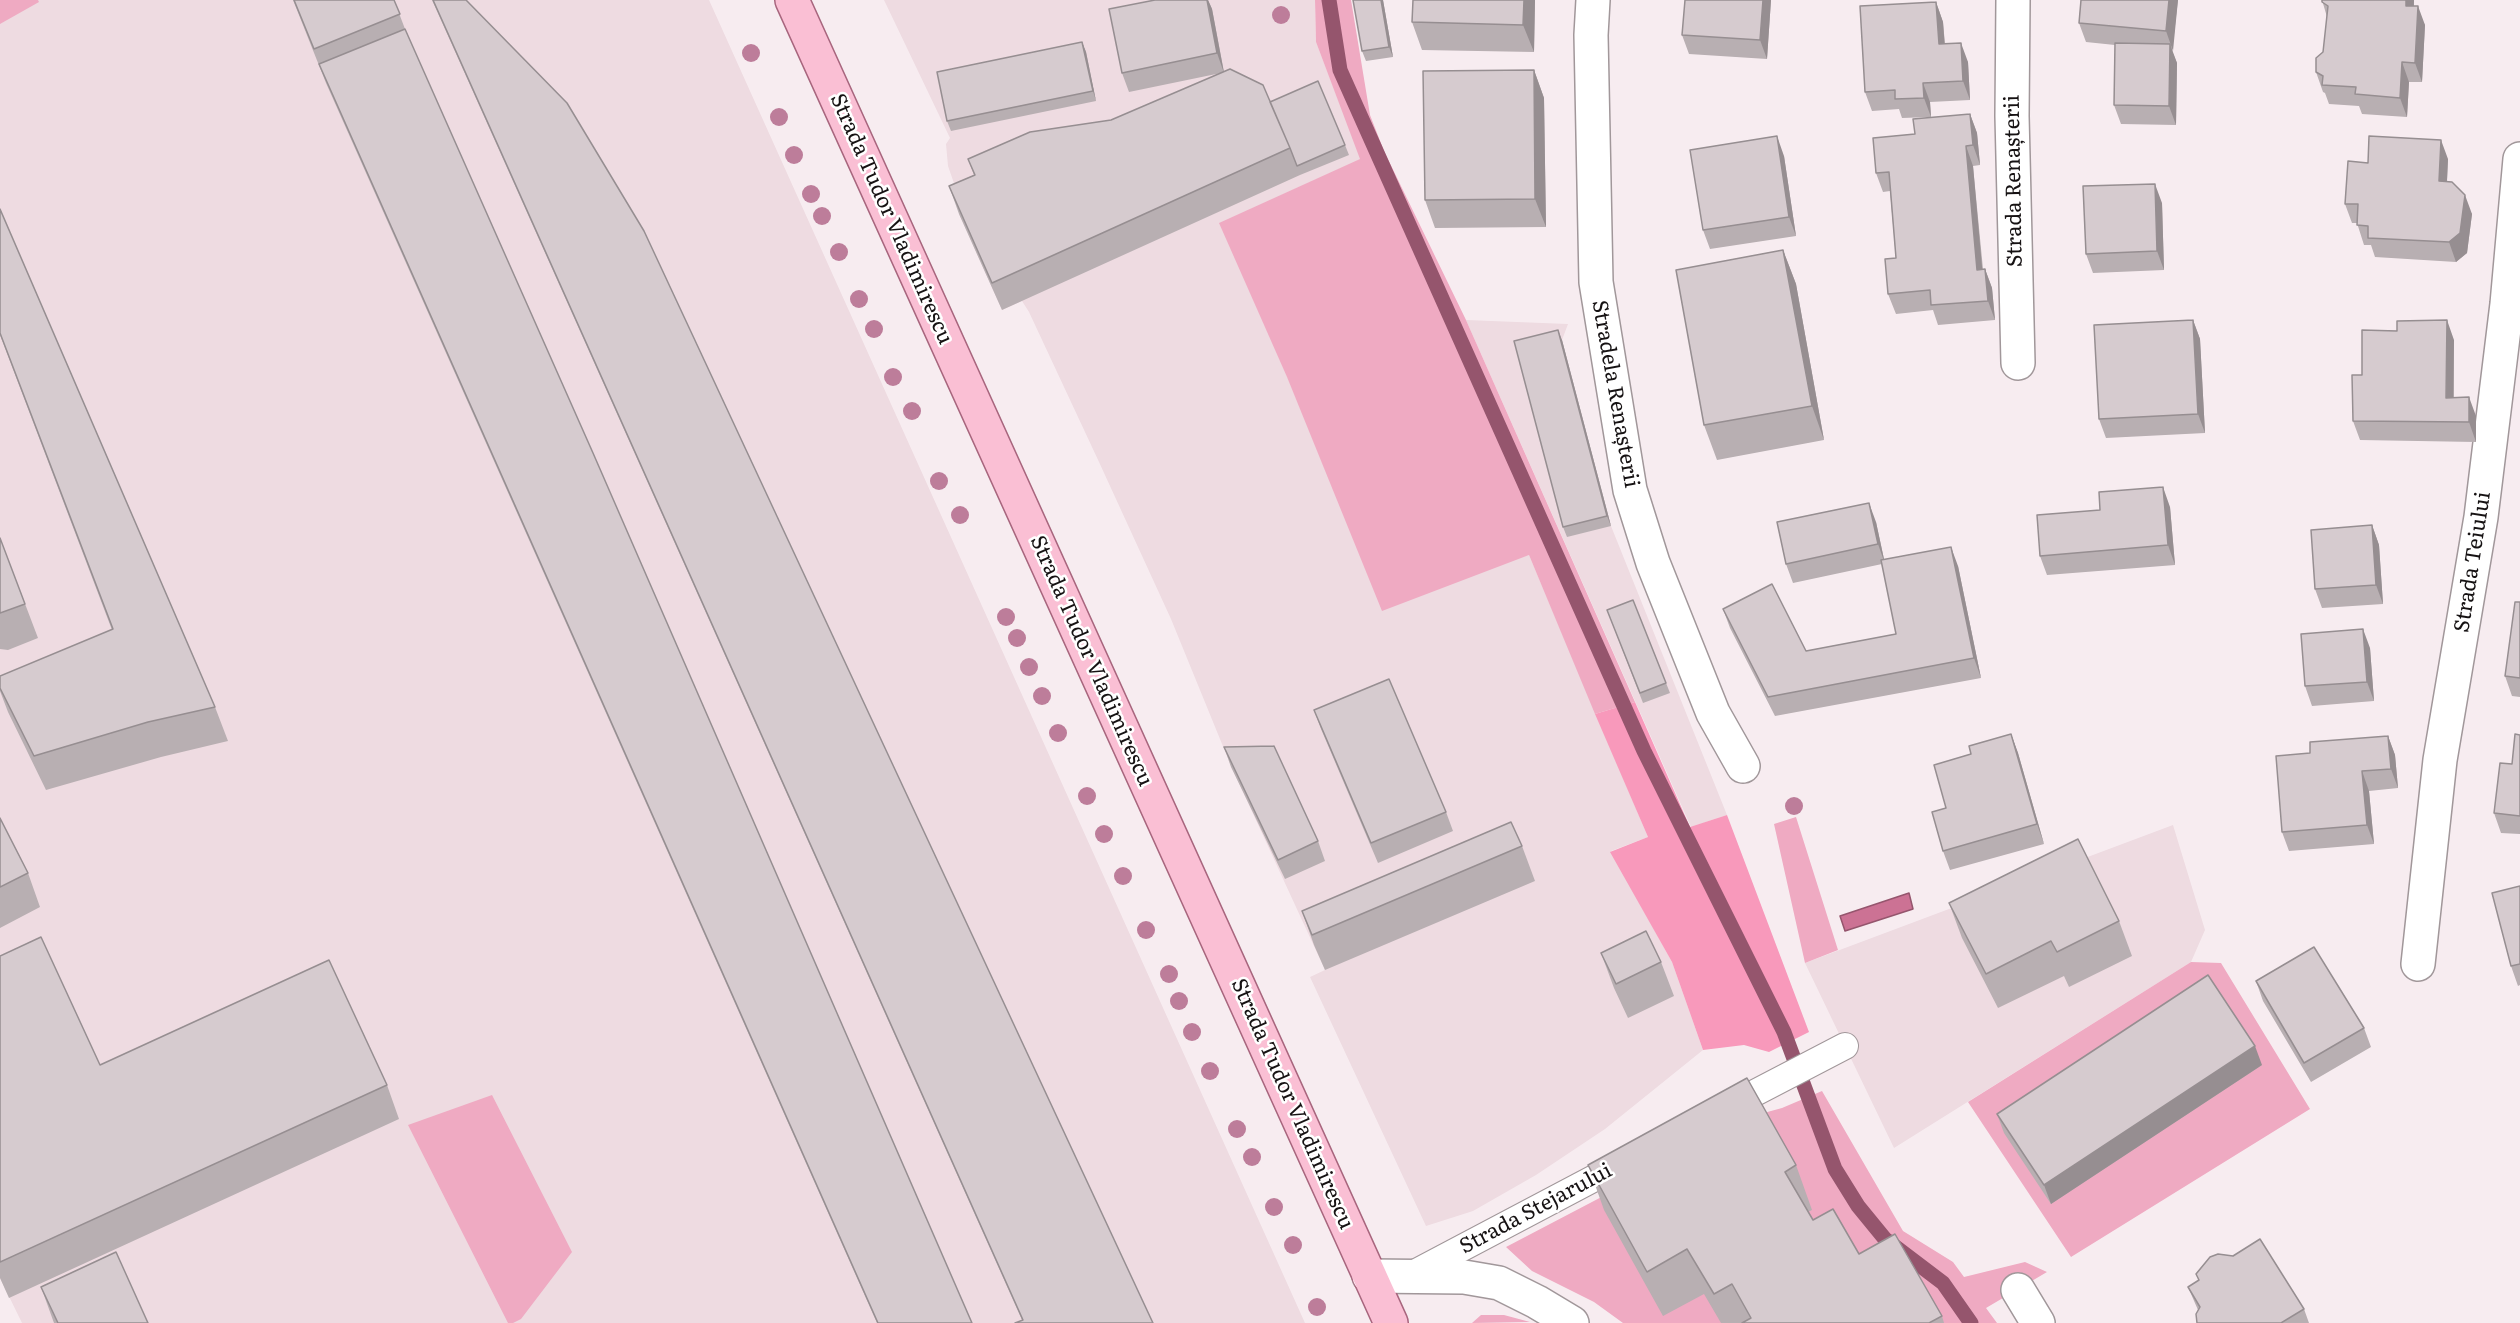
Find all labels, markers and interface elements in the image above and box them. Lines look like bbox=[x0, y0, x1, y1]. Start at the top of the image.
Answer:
street label: Strada Tudor Vladimirescu bbox=[824, 90, 958, 348]
street label: Strada Renașterii bbox=[2000, 95, 2028, 267]
street label: Stradela Renașterii bbox=[1586, 298, 1644, 490]
street label: Strada Teiului bbox=[2449, 490, 2497, 634]
street label: Strada Tudor Vladimirescu bbox=[1024, 532, 1158, 790]
street label: Strada Tudor Vladimirescu bbox=[1225, 975, 1359, 1233]
street label: Strada Stejarului bbox=[1455, 1158, 1617, 1260]

